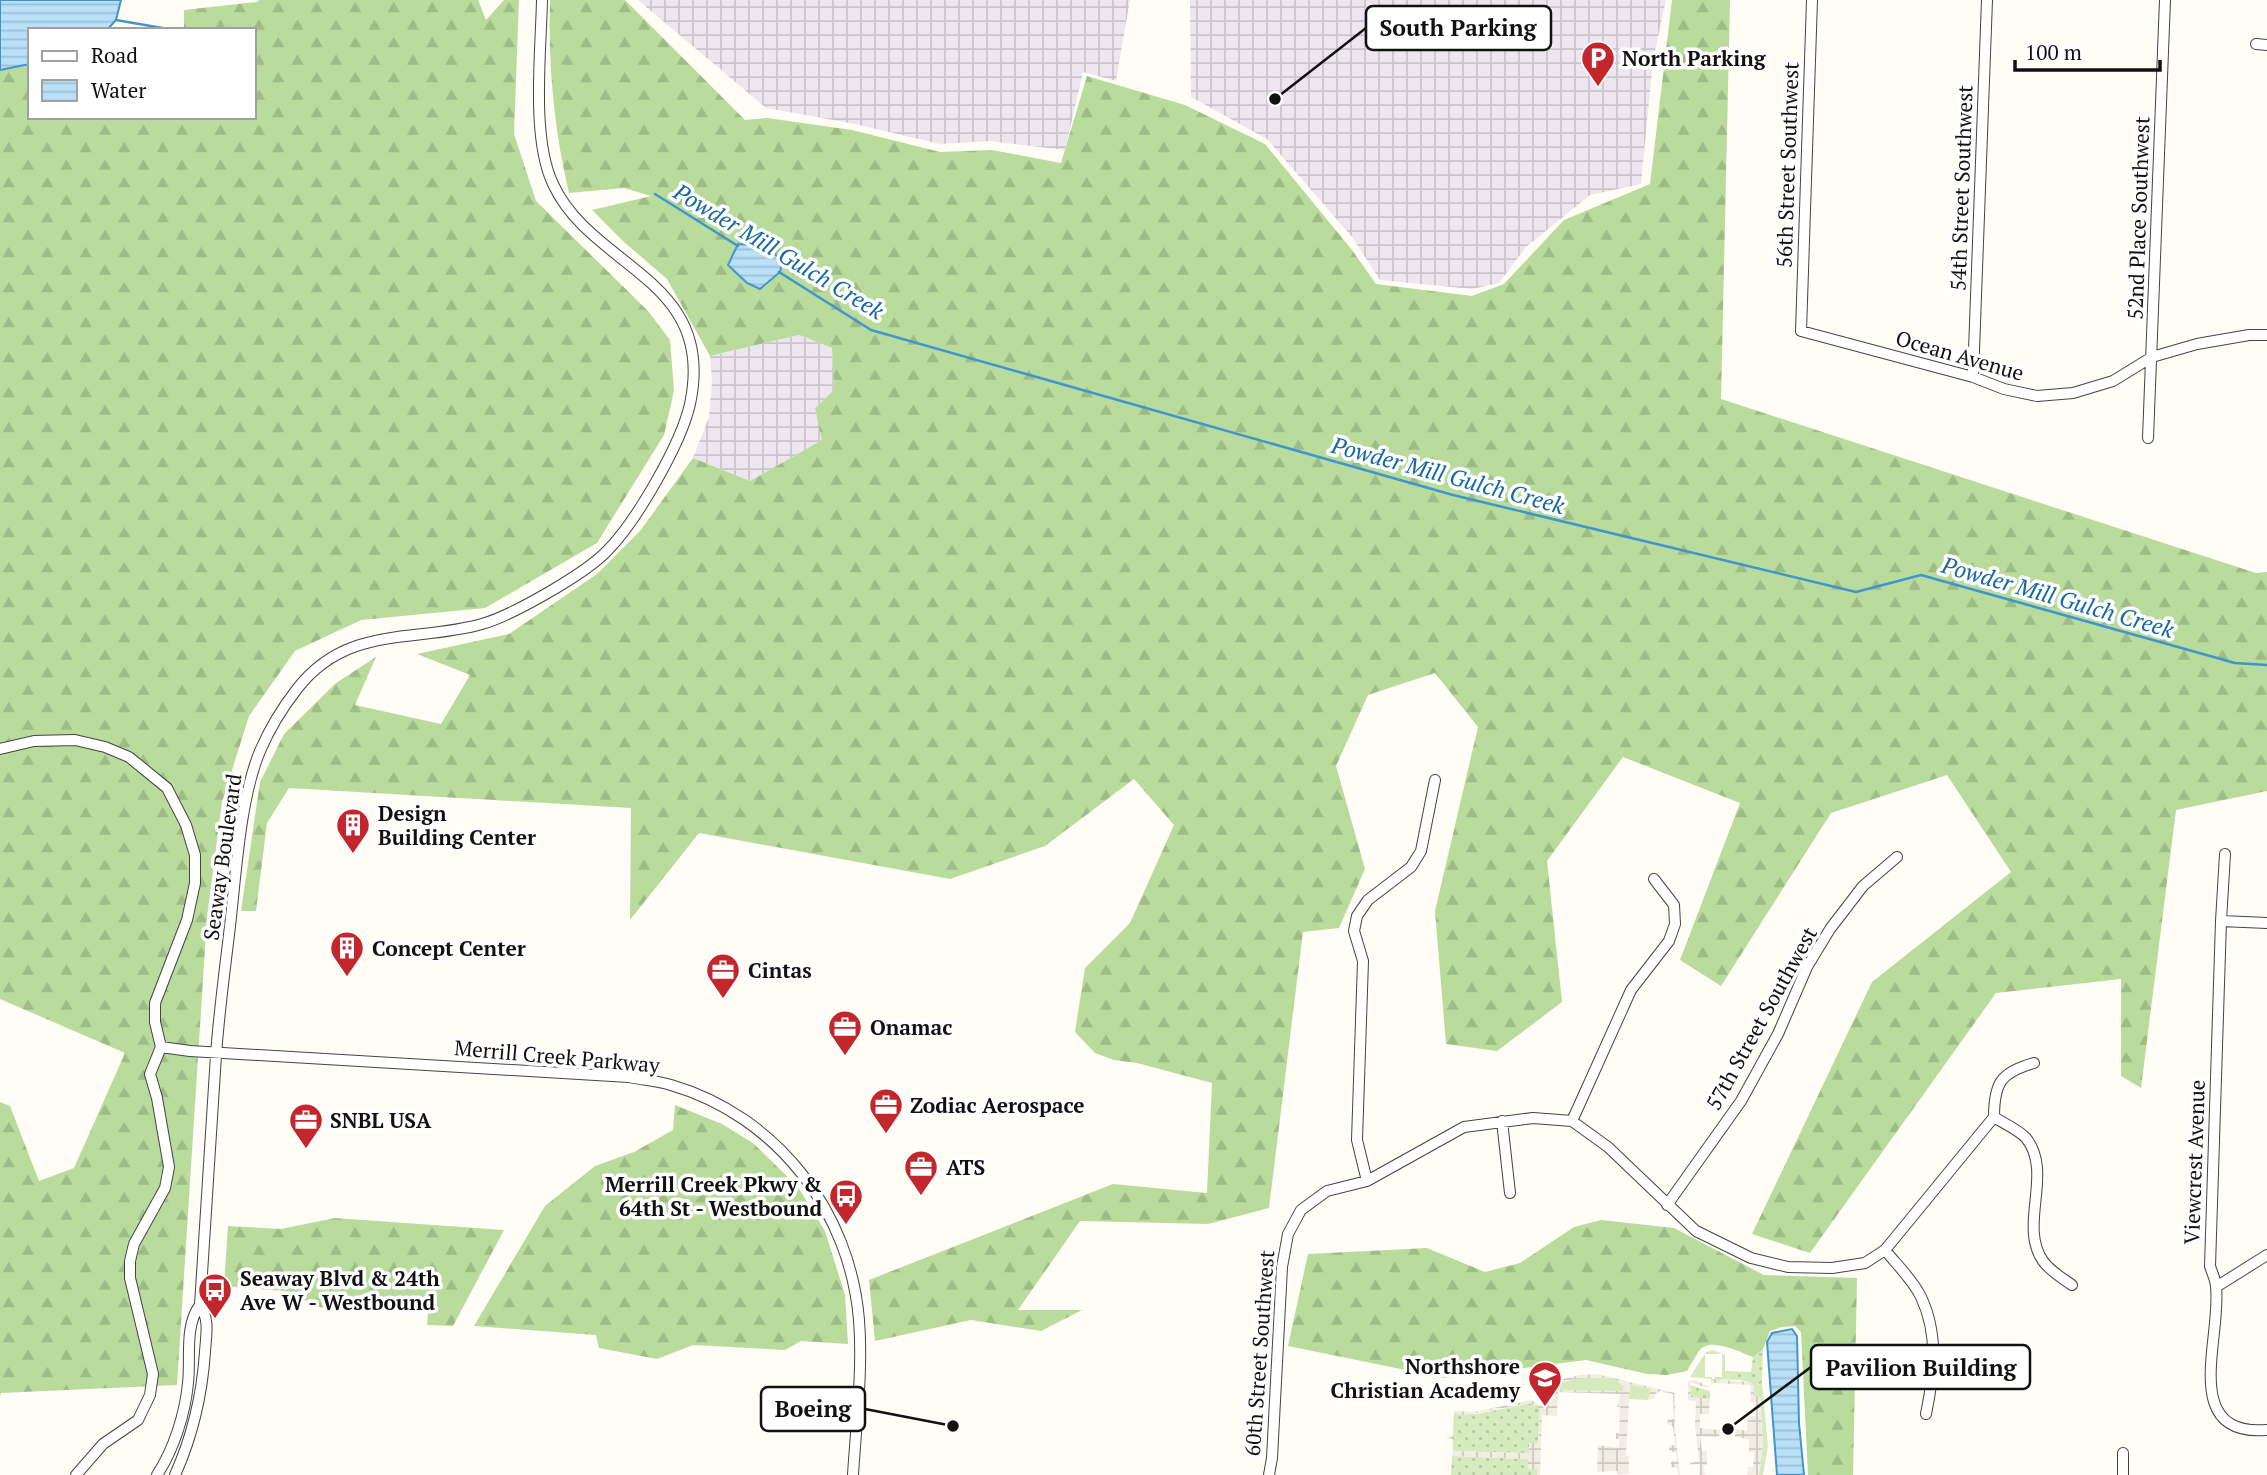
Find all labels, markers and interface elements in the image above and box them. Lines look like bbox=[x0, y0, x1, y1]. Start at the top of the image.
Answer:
callout: South Parking bbox=[1366, 6, 1551, 50]
text: South Parking bbox=[1379, 12, 1538, 43]
legend bbox=[28, 28, 256, 119]
scale bar bbox=[2015, 28, 2160, 72]
text: 100 m bbox=[2025, 38, 2082, 66]
parking icon: North Parking bbox=[1579, 39, 1617, 88]
text: Road bbox=[91, 41, 138, 69]
place label: North Parking bbox=[1622, 44, 1767, 72]
street label: 56th Street Southwest bbox=[1769, 61, 1805, 269]
text: Water bbox=[91, 76, 146, 104]
street label: 54th Street Southwest bbox=[1943, 84, 1979, 292]
street label: 52nd Place Southwest bbox=[2120, 116, 2156, 320]
water label: Powder Mill Gulch Creek bbox=[667, 175, 891, 327]
street label: Ocean Avenue bbox=[1893, 323, 2027, 387]
water label: Powder Mill Gulch Creek bbox=[1327, 429, 1569, 521]
water label: Powder Mill Gulch Creek bbox=[1937, 549, 2178, 645]
street label: Seaway Boulevard bbox=[196, 771, 248, 942]
place label: Design Building Center bbox=[378, 799, 536, 851]
building icon: Design Building Center bbox=[334, 806, 372, 855]
street label: 57th Street Southwest bbox=[1699, 921, 1823, 1115]
building icon: Concept Center bbox=[328, 929, 366, 978]
place label: Concept Center bbox=[372, 934, 526, 962]
office icon: Cintas bbox=[704, 951, 742, 1000]
place label: Cintas bbox=[748, 956, 812, 984]
office icon: Onamac bbox=[826, 1008, 864, 1057]
place label: Onamac bbox=[870, 1013, 952, 1041]
street label: Merrill Creek Parkway bbox=[453, 1033, 661, 1079]
street label: Viewcrest Avenue bbox=[2177, 1079, 2211, 1245]
office icon: Zodiac Aerospace bbox=[867, 1086, 905, 1135]
place label: Zodiac Aerospace bbox=[910, 1091, 1085, 1119]
office icon: SNBL USA bbox=[287, 1101, 325, 1150]
place label: SNBL USA bbox=[330, 1106, 432, 1134]
office icon: ATS bbox=[902, 1148, 940, 1197]
place label: ATS bbox=[946, 1153, 985, 1181]
place label: Merrill Creek Pkwy & 64th St - Westbound bbox=[605, 1170, 822, 1222]
bus stop icon: Merrill Creek Pkwy & 64th St - Westbound bbox=[827, 1177, 865, 1226]
street label: 60th Street Southwest bbox=[1238, 1249, 1280, 1457]
place label: Seaway Blvd & 24th Ave W - Westbound bbox=[240, 1264, 440, 1316]
bus stop icon: Seaway Blvd & 24th Ave W - Westbound bbox=[196, 1271, 234, 1320]
callout: Pavilion Building bbox=[1811, 1345, 2030, 1389]
place label: Northshore Christian Academy bbox=[1331, 1352, 1521, 1404]
text: Pavilion Building bbox=[1825, 1352, 2018, 1383]
school or university icon: Northshore Christian Academy bbox=[1526, 1359, 1564, 1408]
callout: Boeing bbox=[761, 1387, 865, 1431]
text: Boeing bbox=[775, 1393, 852, 1424]

